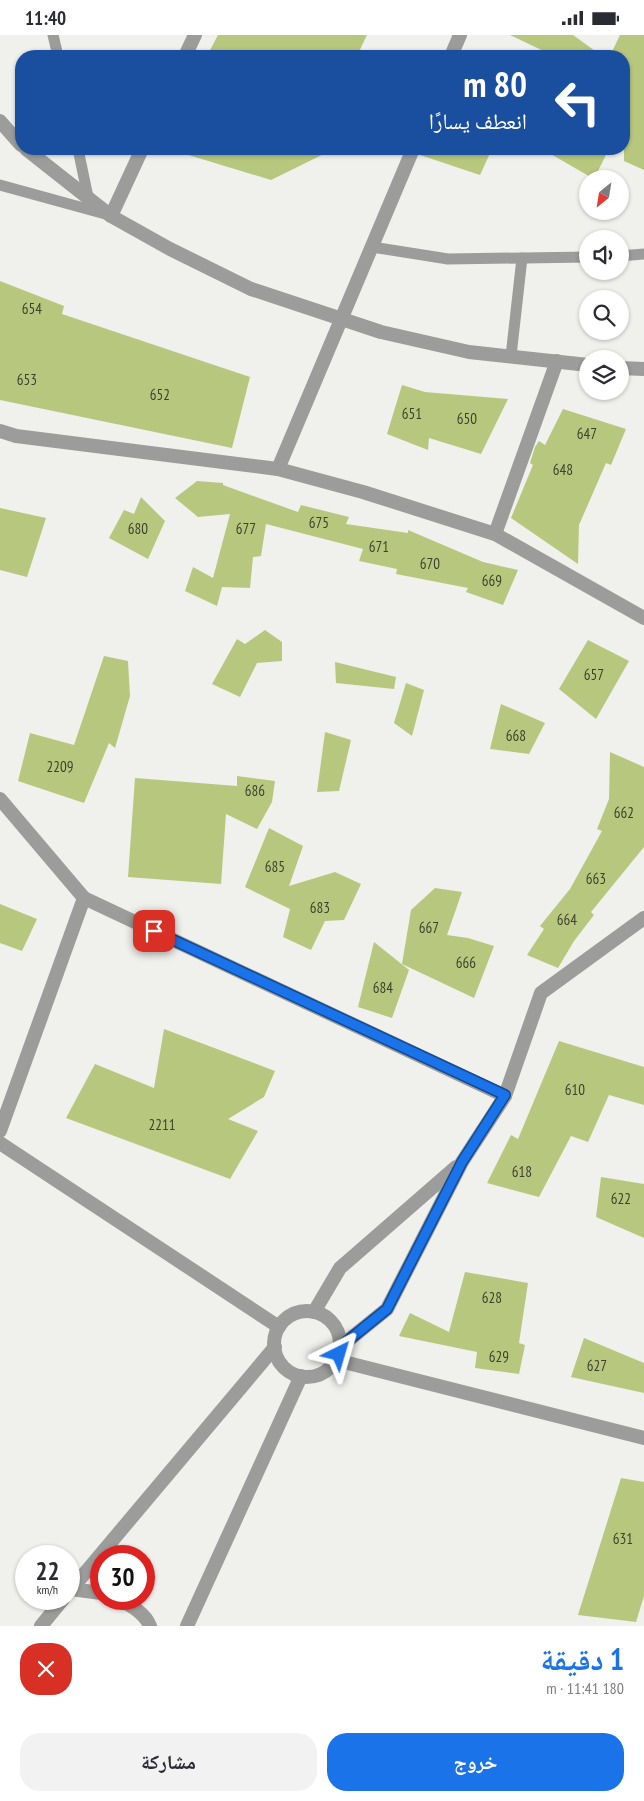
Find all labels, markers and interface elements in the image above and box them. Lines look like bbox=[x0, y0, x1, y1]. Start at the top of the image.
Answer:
text: 11:40 bbox=[25, 6, 66, 30]
text: 80 m bbox=[463, 61, 527, 107]
icon: left bbox=[545, 70, 610, 135]
text: انعطف يسارًا bbox=[429, 107, 527, 135]
north arrow bbox=[579, 170, 629, 220]
map controls bbox=[579, 170, 629, 400]
button: sound bbox=[579, 230, 629, 280]
button: search bbox=[579, 290, 629, 340]
house number: 654 bbox=[22, 299, 42, 318]
button: layers bbox=[579, 350, 629, 400]
house number: 653 bbox=[17, 370, 37, 389]
house number: 652 bbox=[150, 385, 170, 404]
house number: 651 bbox=[402, 404, 422, 423]
house number: 650 bbox=[457, 409, 477, 428]
house number: 647 bbox=[577, 424, 597, 443]
house number: 648 bbox=[553, 460, 573, 479]
house number: 675 bbox=[309, 513, 329, 532]
house number: 680 bbox=[128, 519, 148, 538]
house number: 677 bbox=[236, 519, 256, 538]
house number: 671 bbox=[369, 537, 389, 556]
house number: 670 bbox=[420, 554, 440, 573]
house number: 669 bbox=[482, 571, 502, 590]
house number: 657 bbox=[584, 665, 604, 684]
house number: 668 bbox=[506, 726, 526, 745]
house number: 2209 bbox=[46, 757, 74, 776]
house number: 686 bbox=[245, 781, 265, 800]
house number: 662 bbox=[614, 803, 634, 822]
house number: 685 bbox=[265, 857, 285, 876]
house number: 663 bbox=[586, 869, 606, 888]
house number: 683 bbox=[310, 898, 330, 917]
pin bbox=[133, 910, 175, 952]
house number: 664 bbox=[557, 910, 577, 929]
icon: arrive bbox=[140, 917, 168, 945]
house number: 667 bbox=[419, 918, 439, 937]
house number: 666 bbox=[456, 953, 476, 972]
house number: 684 bbox=[373, 978, 393, 997]
house number: 610 bbox=[565, 1080, 585, 1099]
house number: 2211 bbox=[148, 1115, 176, 1134]
house number: 618 bbox=[512, 1162, 532, 1181]
house number: 622 bbox=[611, 1189, 631, 1208]
house number: 628 bbox=[482, 1288, 502, 1307]
position arrow bbox=[312, 1327, 364, 1379]
house number: 629 bbox=[489, 1347, 509, 1366]
house number: 627 bbox=[587, 1356, 607, 1375]
house number: 631 bbox=[613, 1529, 633, 1548]
speed limit sign: 30 bbox=[90, 1545, 155, 1610]
text: 22 bbox=[36, 1555, 59, 1587]
text: km/h bbox=[37, 1582, 58, 1597]
text: 1 دقيقة bbox=[541, 1639, 624, 1678]
button: close bbox=[20, 1643, 72, 1695]
text: 180 m · 11:41 bbox=[546, 1678, 624, 1698]
button: مشاركة bbox=[20, 1733, 317, 1791]
button: خروج bbox=[327, 1733, 624, 1791]

